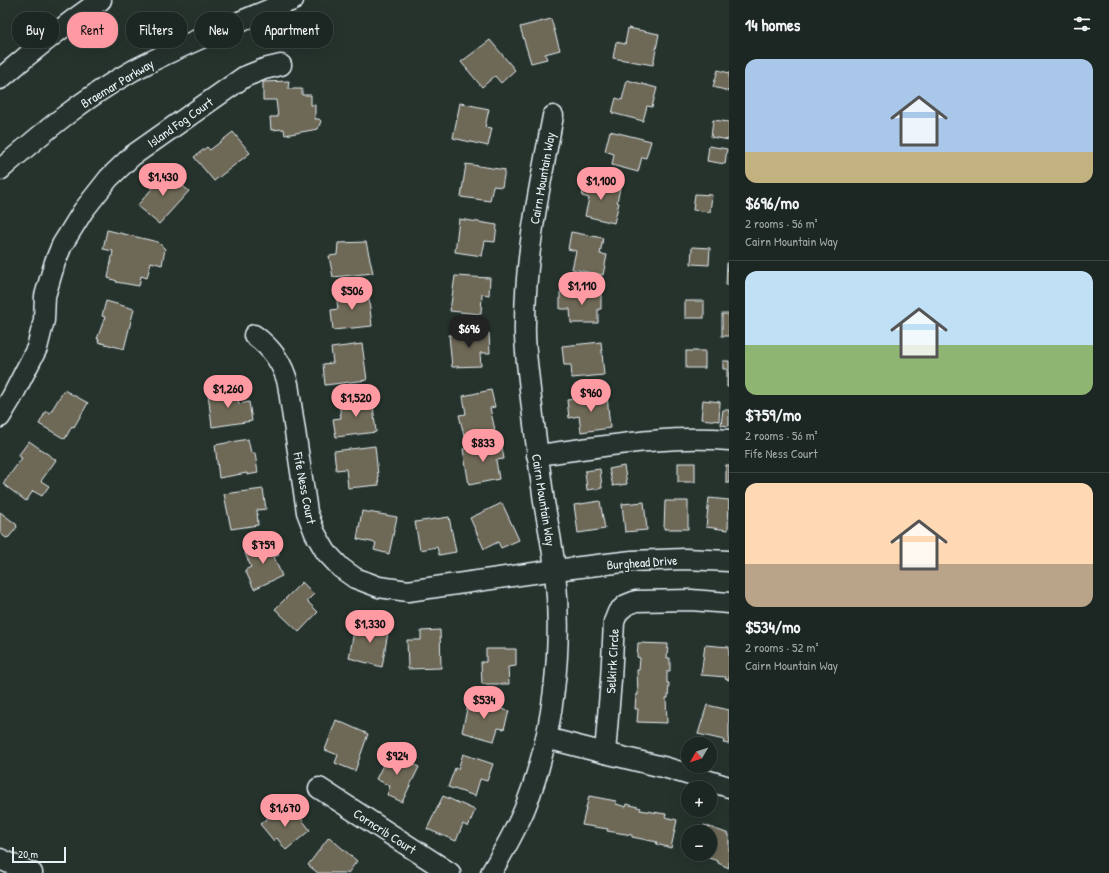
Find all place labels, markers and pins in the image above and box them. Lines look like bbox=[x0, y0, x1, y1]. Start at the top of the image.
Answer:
pin: $1,430 bbox=[130, 163, 196, 197]
pin: $1,100 bbox=[568, 167, 634, 201]
pin: $1,110 bbox=[549, 272, 615, 306]
pin: $506 bbox=[328, 277, 376, 311]
pin: $696 bbox=[445, 315, 493, 349]
pin: $1,260 bbox=[195, 375, 261, 409]
pin: $960 bbox=[567, 379, 615, 413]
pin: $1,520 bbox=[323, 384, 389, 418]
pin: $833 bbox=[459, 429, 507, 463]
pin: $759 bbox=[239, 531, 287, 565]
pin: $1,330 bbox=[337, 610, 403, 644]
pin: $534 bbox=[460, 686, 508, 720]
pin: $924 bbox=[373, 742, 421, 776]
pin: $1,670 bbox=[252, 794, 318, 828]

